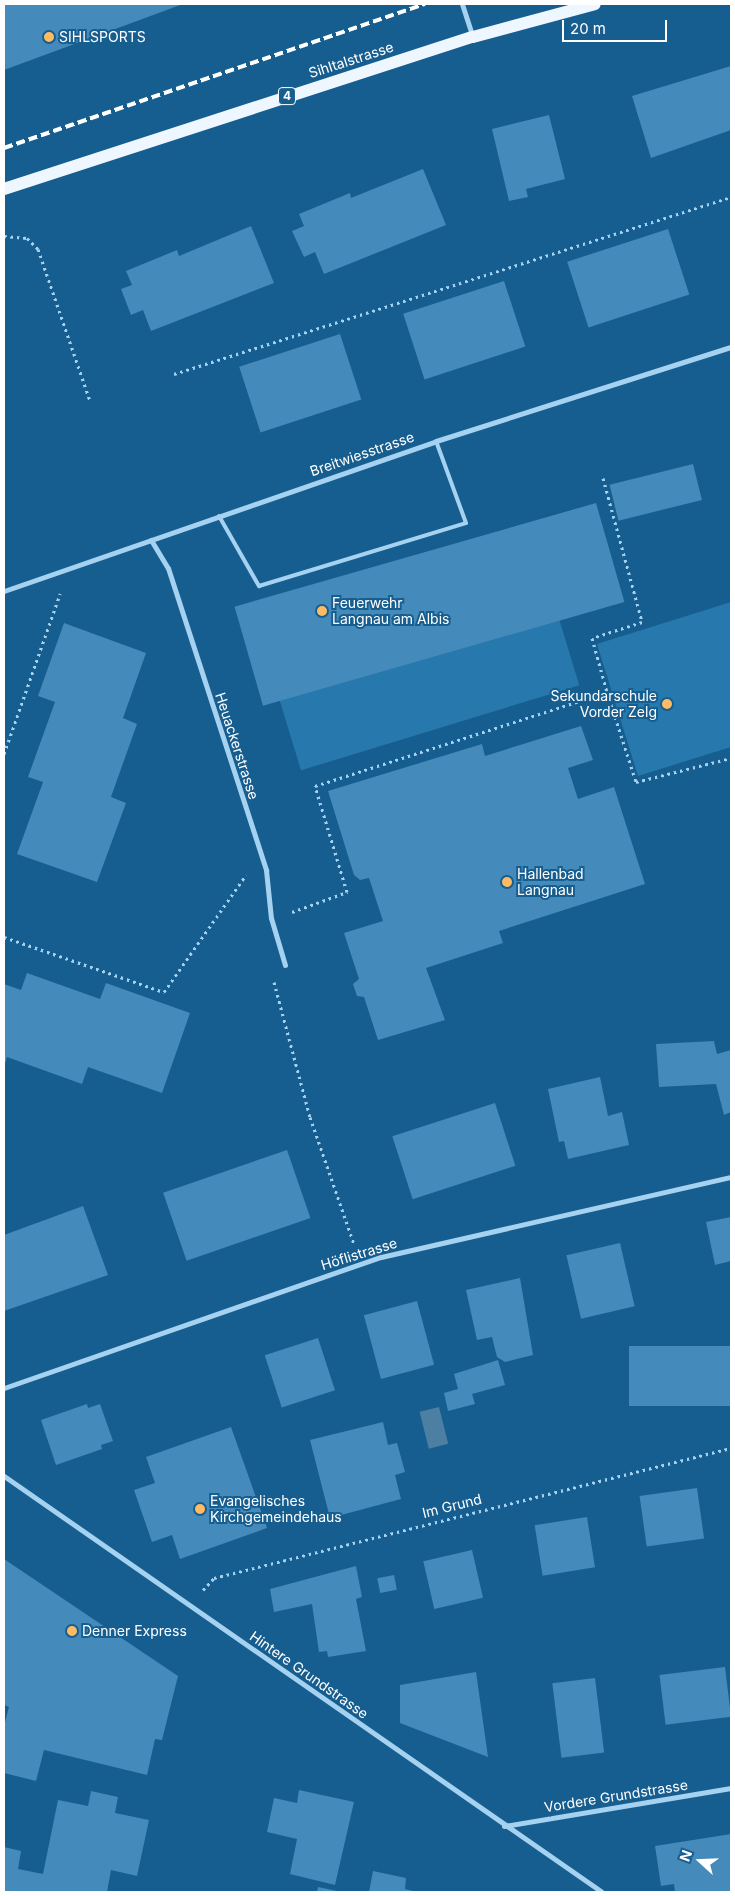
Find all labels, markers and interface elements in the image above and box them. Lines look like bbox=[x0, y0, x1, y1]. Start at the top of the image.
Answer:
scale bar bbox=[565, 10, 670, 42]
text: 20 m bbox=[570, 19, 606, 38]
place label: SIHLSPORTS bbox=[59, 29, 146, 45]
marker: SIHLSPORTS bbox=[43, 31, 55, 43]
street label: Sihltalstrasse bbox=[306, 38, 396, 82]
road number: 4 bbox=[277, 86, 297, 105]
street label: Breitwiesstrasse bbox=[308, 428, 416, 480]
place label: Feuerwehr Langnau am Albis bbox=[332, 595, 449, 628]
marker: Feuerwehr Langnau am Albis bbox=[316, 605, 328, 617]
place label: Sekundarschule Vorder Zelg bbox=[550, 688, 657, 720]
street label: Heuackerstrasse bbox=[212, 690, 262, 802]
marker: Sekundarschule Vorder Zelg bbox=[661, 698, 673, 710]
place label: Hallenbad Langnau bbox=[517, 866, 584, 899]
marker: Hallenbad Langnau bbox=[501, 876, 513, 888]
street label: Höflistrasse bbox=[319, 1234, 399, 1274]
street label: Im Grund bbox=[420, 1490, 484, 1522]
place label: Evangelisches Kirchgemeindehaus bbox=[210, 1493, 342, 1525]
marker: Evangelisches Kirchgemeindehaus bbox=[194, 1503, 206, 1515]
place label: Denner Express bbox=[82, 1623, 187, 1639]
marker: Denner Express bbox=[66, 1625, 78, 1637]
street label: Hintere Grundstrasse bbox=[247, 1628, 371, 1722]
street label: Vordere Grundstrasse bbox=[543, 1776, 689, 1816]
north arrow bbox=[675, 1836, 725, 1886]
text: N bbox=[676, 1848, 695, 1864]

